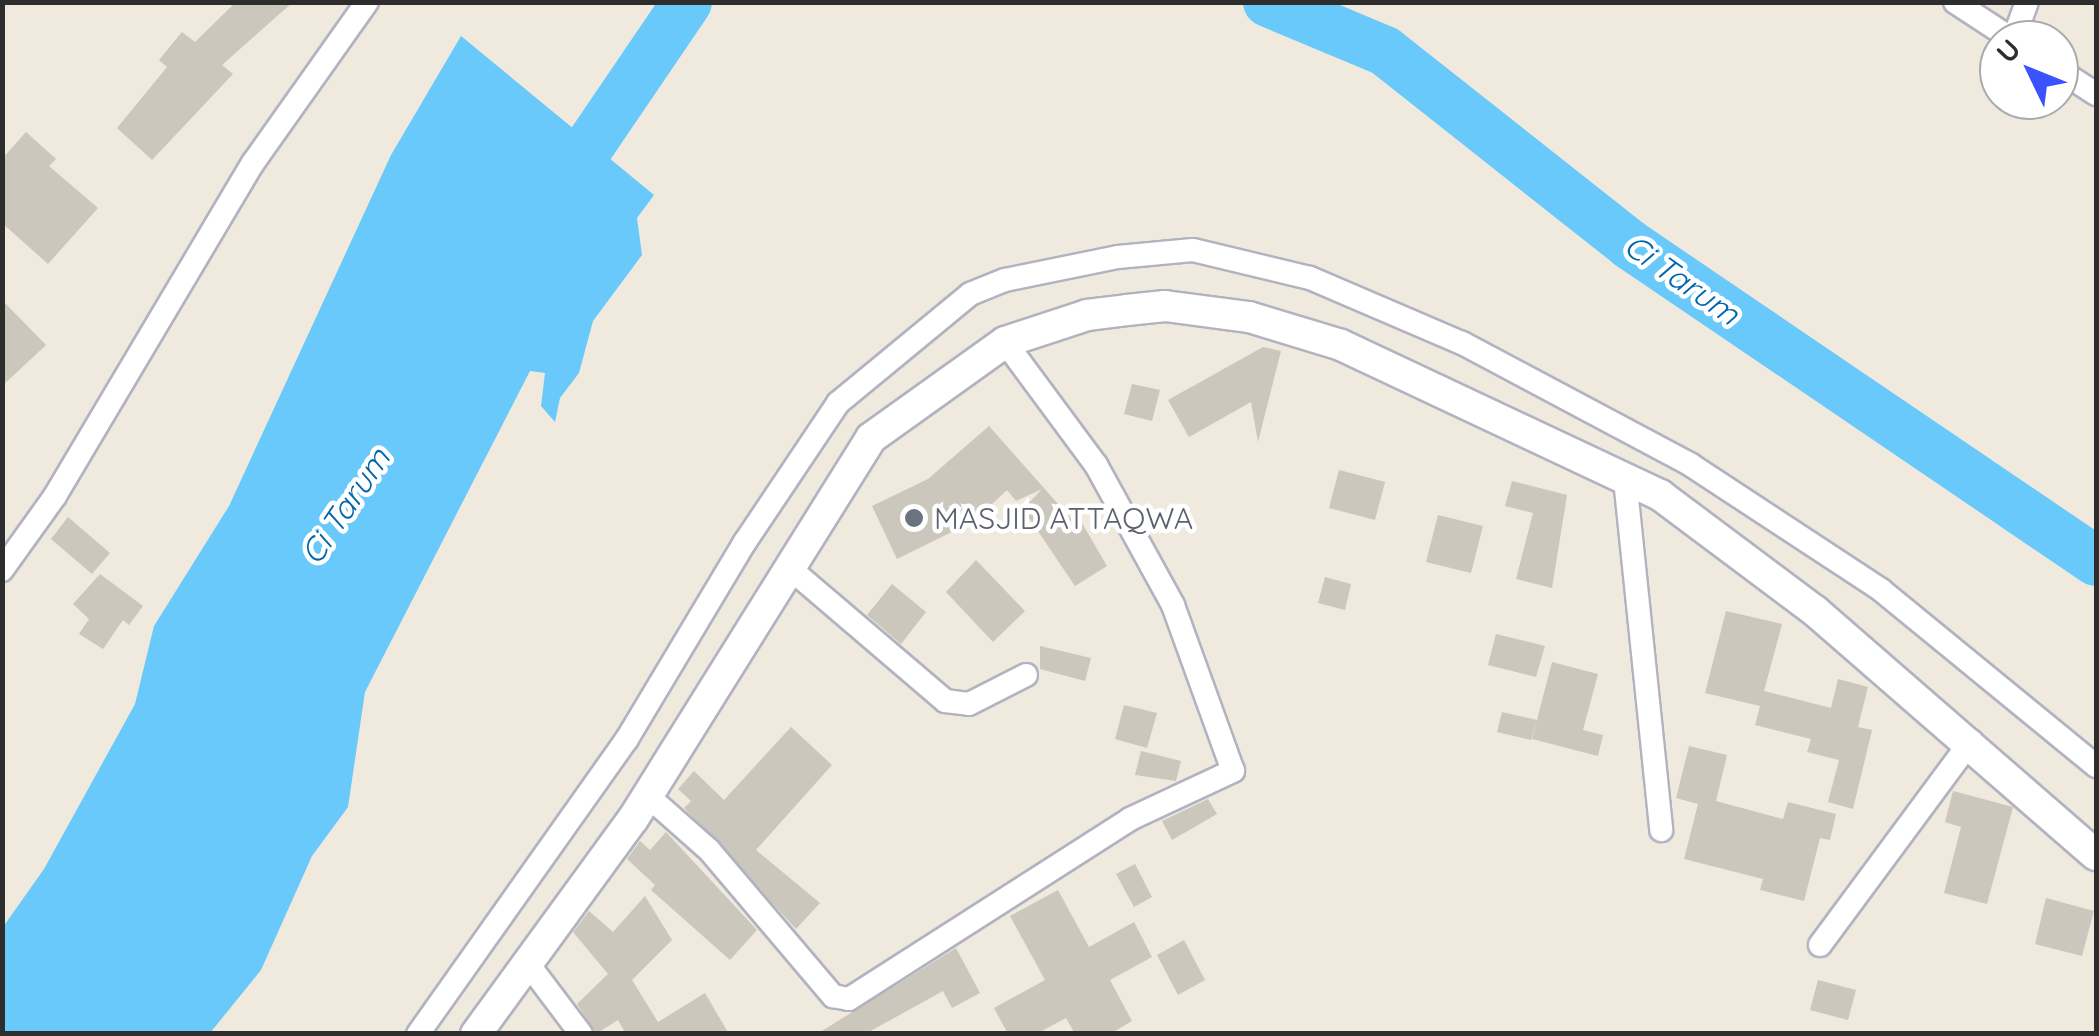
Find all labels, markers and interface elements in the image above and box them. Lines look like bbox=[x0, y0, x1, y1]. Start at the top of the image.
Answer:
north arrow bbox=[1979, 20, 2079, 120]
text: U bbox=[1989, 31, 2028, 70]
water label: Ci Tarum bbox=[1617, 225, 1747, 333]
water label: Ci Tarum bbox=[292, 441, 398, 571]
place label: MASJID ATTAQWA bbox=[934, 500, 1193, 536]
marker: MASJID ATTAQWA bbox=[903, 507, 925, 529]

